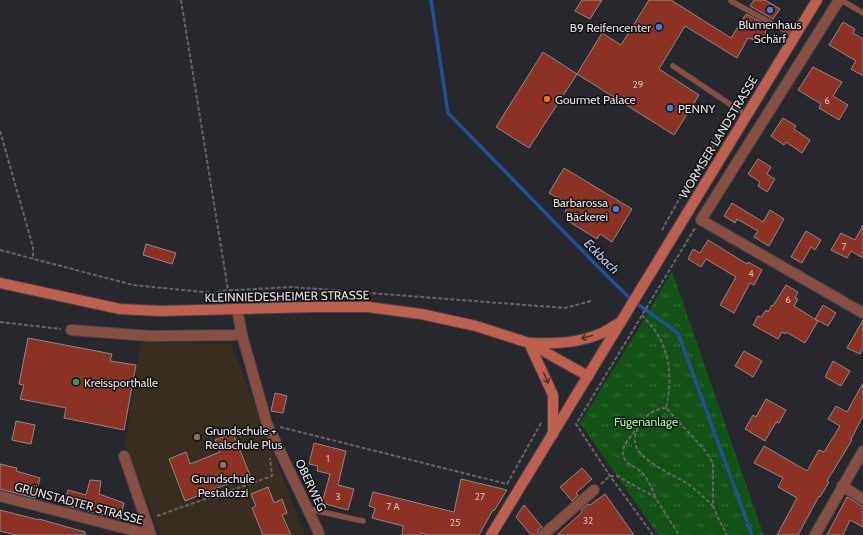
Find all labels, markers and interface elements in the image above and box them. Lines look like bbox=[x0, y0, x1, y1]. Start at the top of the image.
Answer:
marker: Blumenhaus Schärf bbox=[765, 5, 775, 15]
place label: Blumenhaus Schärf bbox=[738, 17, 802, 46]
place label: B9 Reifencenter bbox=[570, 20, 651, 35]
marker: B9 Reifencenter bbox=[654, 22, 664, 32]
street label: WORMSER LANDSTRASSE bbox=[675, 73, 761, 201]
house number: 29 bbox=[633, 78, 644, 91]
place label: Gourmet Palace bbox=[555, 92, 636, 107]
marker: Gourmet Palace bbox=[542, 94, 552, 104]
house number: 6 bbox=[824, 94, 830, 107]
place label: PENNY bbox=[678, 101, 715, 116]
marker: PENNY bbox=[665, 103, 675, 113]
place label: Barbarossa Bäckerei bbox=[553, 195, 608, 224]
marker: Barbarossa Bäckerei bbox=[611, 204, 621, 214]
water label: Eckbach bbox=[581, 235, 623, 277]
house number: 7 bbox=[841, 240, 847, 253]
house number: 4 bbox=[748, 267, 754, 280]
street label: KLEINNIEDESHEIMER STRASSE bbox=[205, 287, 370, 305]
house number: 6 bbox=[785, 293, 791, 306]
one-way arrow bbox=[581, 334, 594, 341]
one-way arrow bbox=[543, 372, 550, 384]
place label: Kreissporthalle bbox=[84, 375, 158, 390]
marker: Kreissporthalle bbox=[71, 377, 81, 387]
park label: Fügenanlage bbox=[614, 414, 678, 429]
place label: Grundschule + Realschule Plus bbox=[205, 423, 282, 452]
marker: Grundschule + Realschule Plus bbox=[192, 432, 202, 442]
house number: 1 bbox=[326, 452, 330, 465]
street label: OBERWEG bbox=[292, 456, 330, 514]
marker: Grundschule Pestalozzi bbox=[218, 460, 228, 470]
place label: Grundschule Pestalozzi bbox=[191, 471, 255, 500]
street label: GRÜNSTADTER STRASSE bbox=[13, 479, 145, 528]
house number: 3 bbox=[335, 490, 341, 503]
house number: 27 bbox=[475, 490, 485, 503]
house number: 7 A bbox=[386, 500, 401, 513]
house number: 32 bbox=[583, 514, 593, 527]
house number: 25 bbox=[450, 516, 460, 529]

